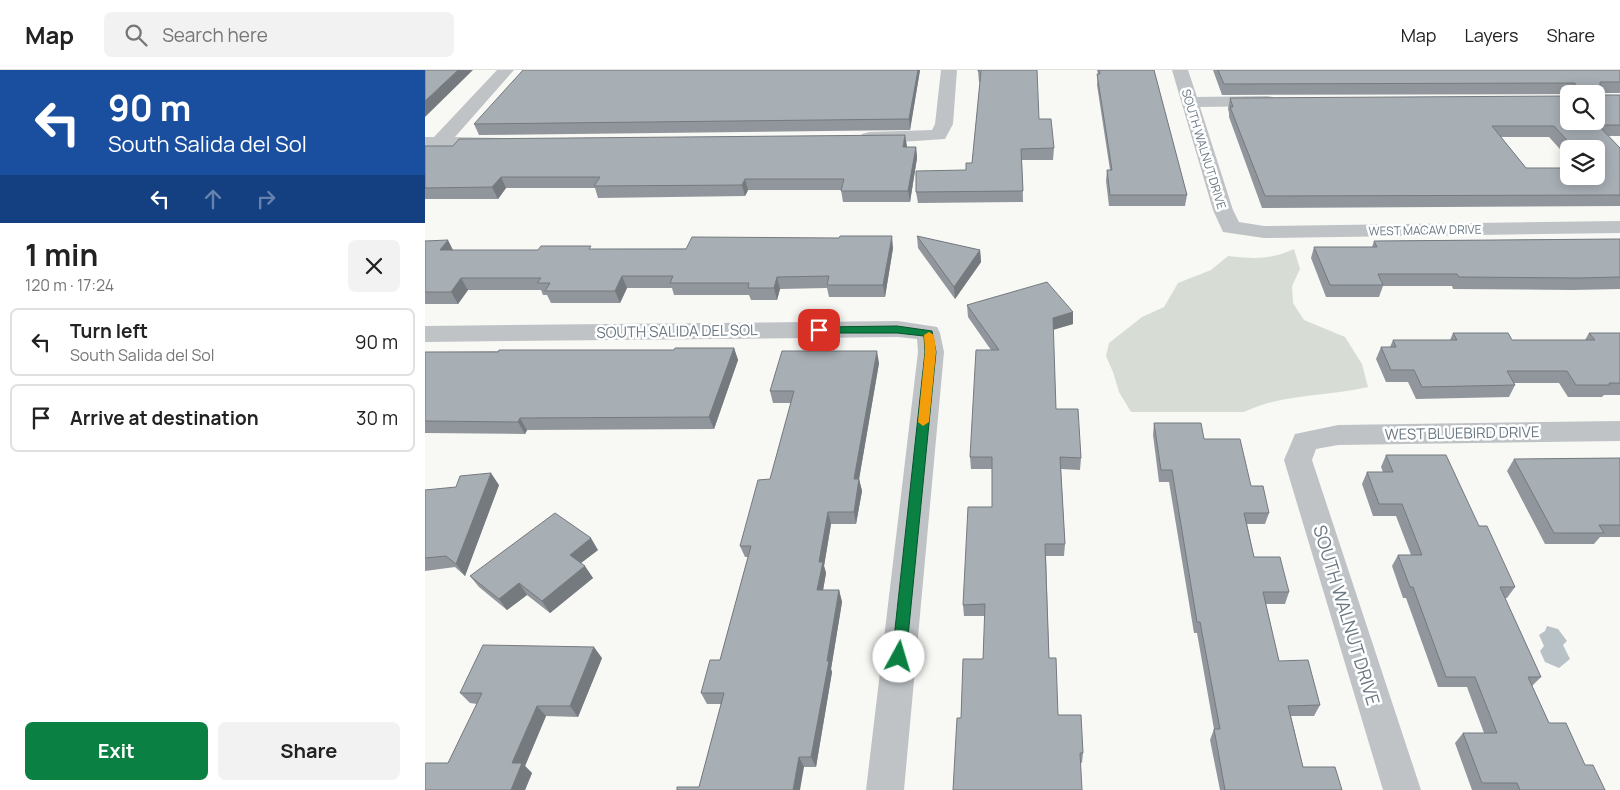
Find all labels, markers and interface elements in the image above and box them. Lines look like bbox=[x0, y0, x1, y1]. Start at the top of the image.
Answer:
search box bbox=[104, 12, 454, 57]
text: Map bbox=[25, 18, 74, 51]
icon: search bbox=[122, 21, 150, 49]
text: Search here bbox=[162, 22, 268, 48]
text: Map bbox=[1401, 23, 1436, 47]
text: Layers bbox=[1464, 23, 1518, 47]
text: Share bbox=[1546, 23, 1595, 47]
text: 90 m bbox=[108, 84, 191, 132]
map controls bbox=[1560, 85, 1605, 185]
button: search bbox=[1560, 85, 1605, 130]
street label: SOUTH WALNUT DRIVE bbox=[1178, 87, 1230, 211]
icon: left bbox=[25, 90, 90, 155]
text: South Salida del Sol bbox=[108, 129, 307, 159]
button: layers bbox=[1560, 140, 1605, 185]
icon: left bbox=[146, 185, 174, 213]
icon: ahead bbox=[199, 185, 227, 213]
icon: right bbox=[252, 185, 280, 213]
street label: WEST MACAW DRIVE bbox=[1368, 221, 1482, 239]
text: 1 min bbox=[25, 234, 98, 275]
button: close bbox=[348, 240, 400, 292]
text: 120 m · 17:24 bbox=[25, 274, 114, 296]
pin bbox=[798, 309, 840, 351]
icon: arrive bbox=[805, 316, 833, 344]
text: Turn left bbox=[70, 318, 148, 344]
street label: SOUTH SALIDA DEL SOL bbox=[596, 319, 758, 343]
icon: left bbox=[27, 328, 55, 356]
text: 90 m bbox=[355, 329, 398, 355]
text: South Salida del Sol bbox=[70, 344, 215, 366]
icon: arrive bbox=[27, 404, 55, 432]
text: Arrive at destination bbox=[70, 405, 259, 431]
text: 30 m bbox=[356, 405, 398, 431]
street label: WEST BLUEBIRD DRIVE bbox=[1384, 421, 1540, 445]
street label: SOUTH WALNUT DRIVE bbox=[1308, 522, 1386, 708]
position arrow bbox=[872, 630, 924, 682]
button: Exit bbox=[25, 722, 208, 780]
button: Share bbox=[218, 722, 400, 780]

